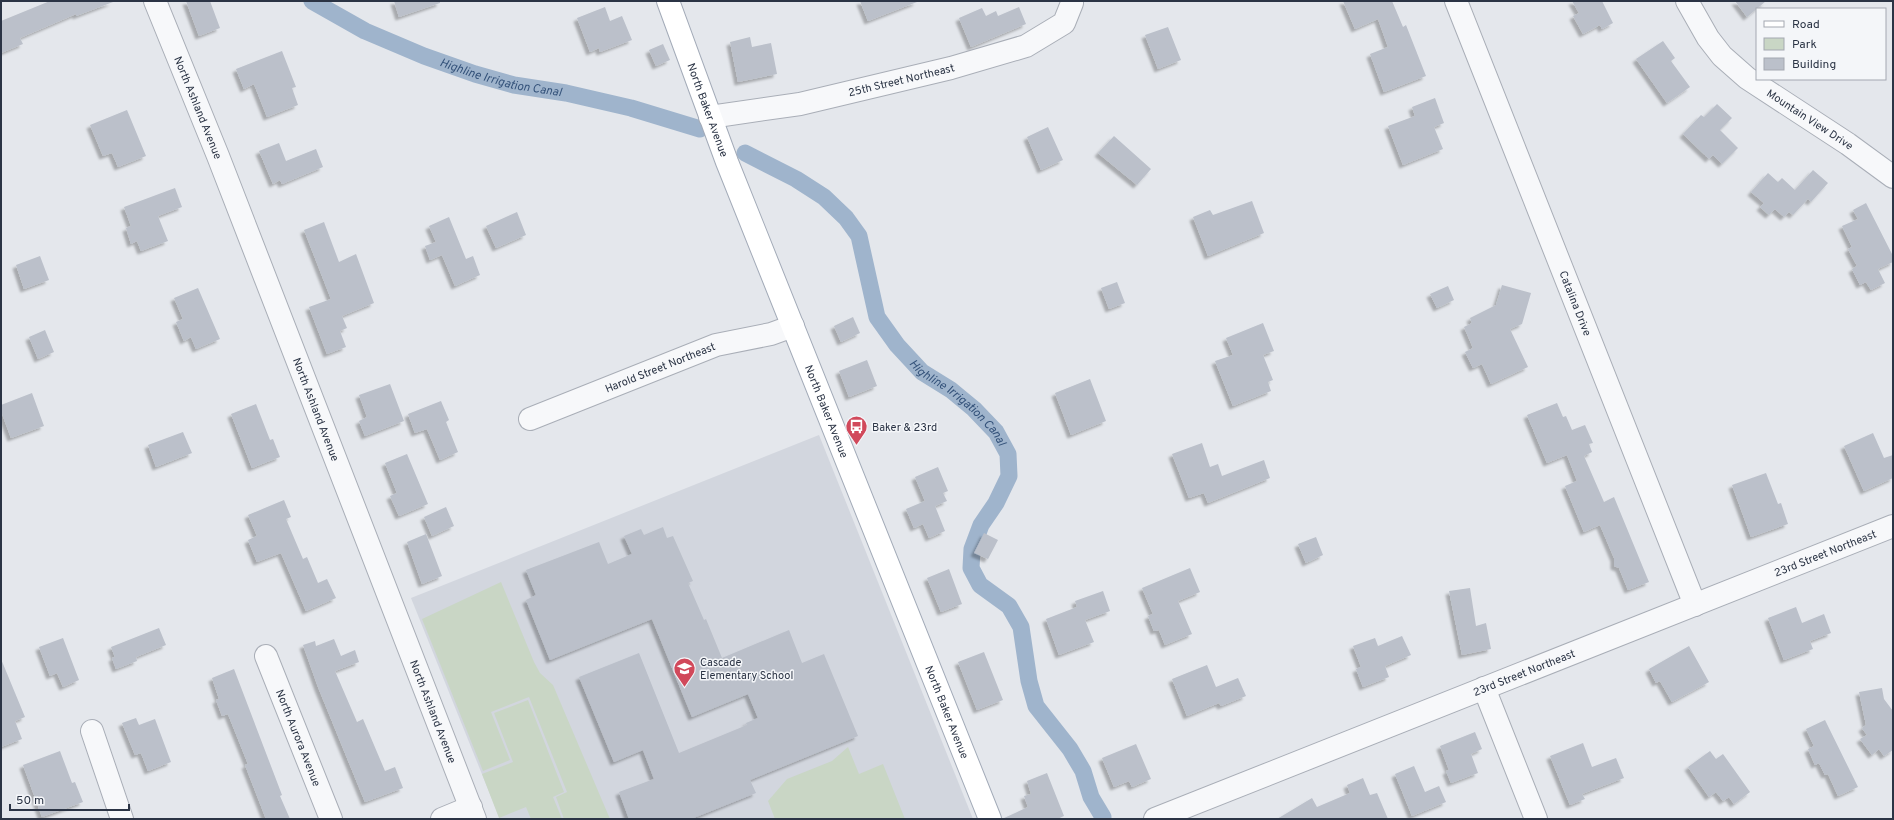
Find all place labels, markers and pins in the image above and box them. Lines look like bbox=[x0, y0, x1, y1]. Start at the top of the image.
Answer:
bus stop icon: Baker & 23rd bbox=[843, 414, 869, 447]
place label: Baker & 23rd bbox=[872, 421, 937, 435]
school or university icon: Cascade Elementary School bbox=[671, 655, 697, 688]
place label: Cascade Elementary School bbox=[700, 656, 793, 683]

